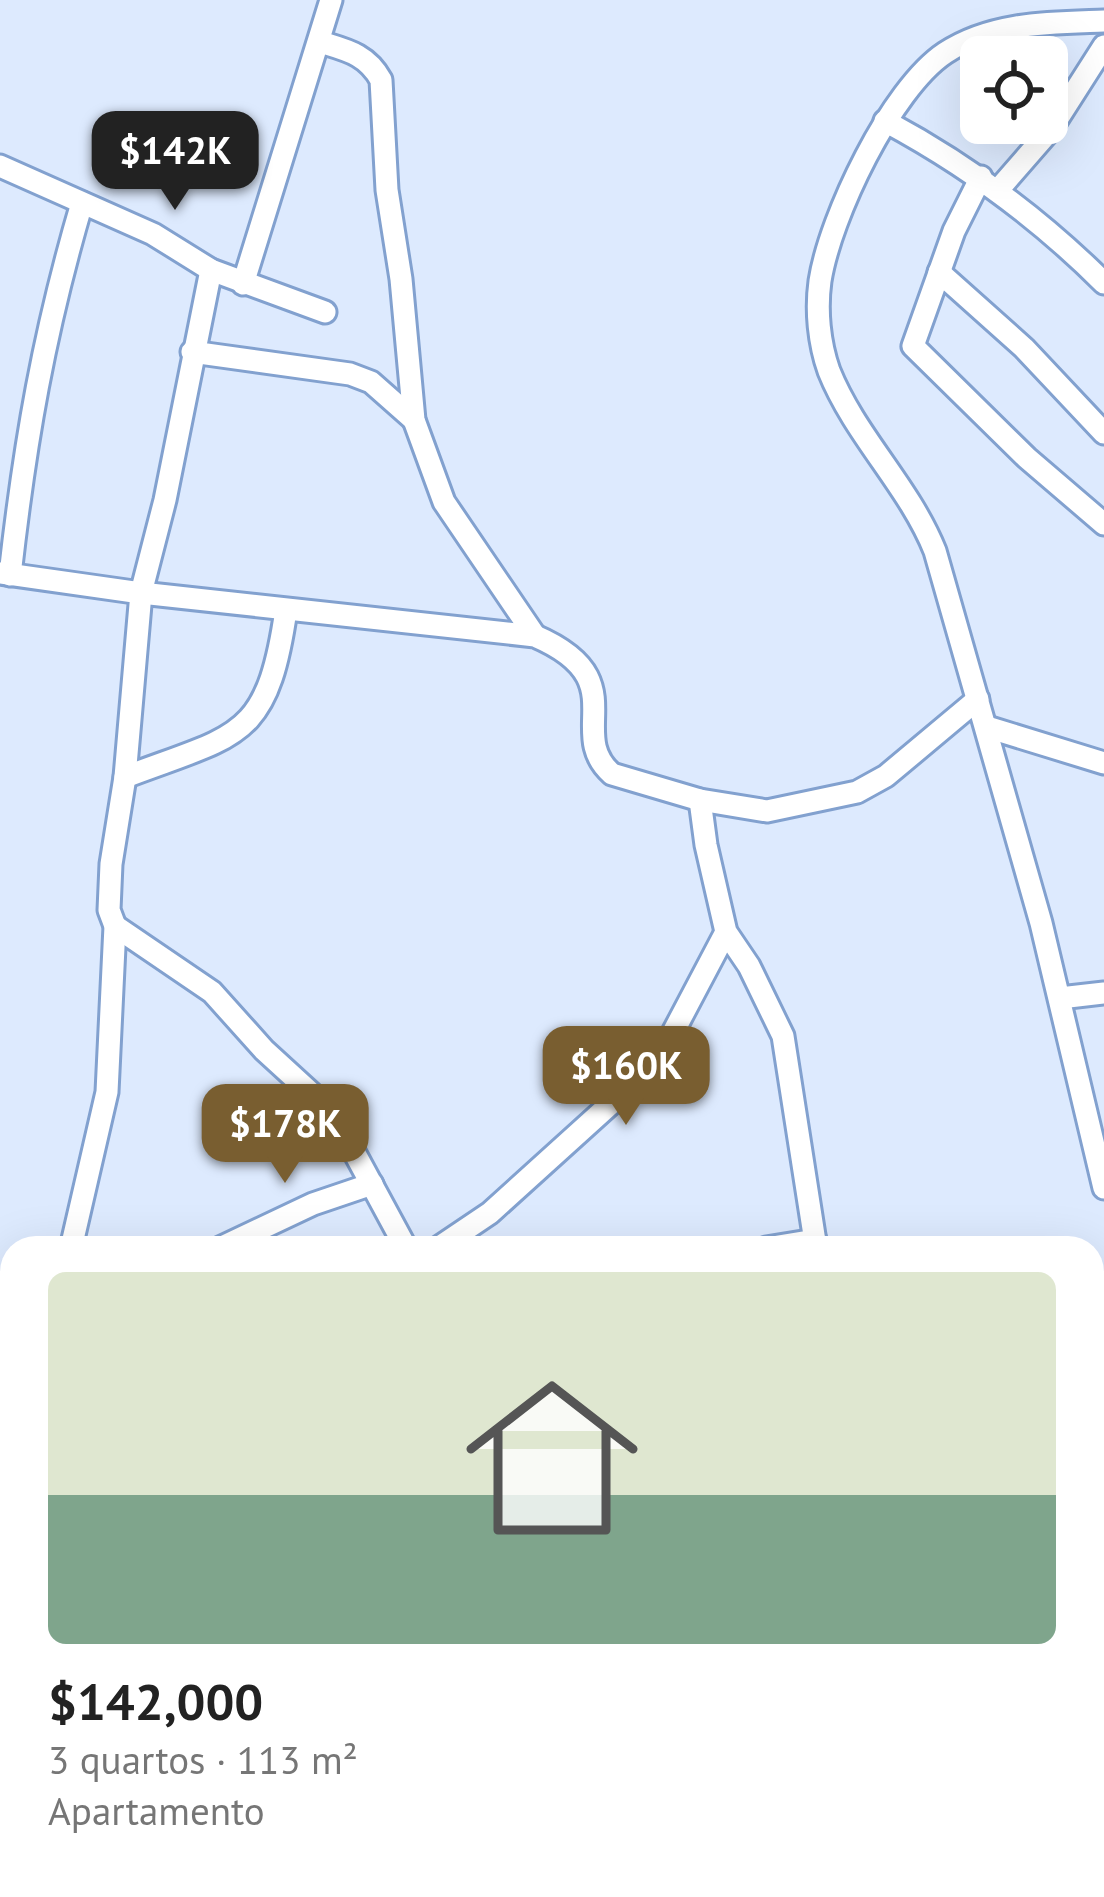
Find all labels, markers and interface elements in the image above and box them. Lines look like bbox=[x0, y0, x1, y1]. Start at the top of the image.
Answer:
map controls bbox=[960, 36, 1068, 144]
button: locate bbox=[960, 36, 1068, 144]
pin: $142K bbox=[91, 111, 259, 213]
text: $142K bbox=[119, 124, 231, 175]
pin: $160K bbox=[542, 1026, 710, 1128]
text: $160K bbox=[570, 1039, 682, 1090]
pin: $178K bbox=[201, 1084, 369, 1186]
text: $178K bbox=[229, 1097, 341, 1148]
icon: home bbox=[444, 1350, 660, 1566]
text: $142,000 bbox=[48, 1668, 263, 1734]
text: 3 quartos · 113 m² bbox=[48, 1734, 358, 1785]
text: Apartamento bbox=[48, 1785, 265, 1836]

